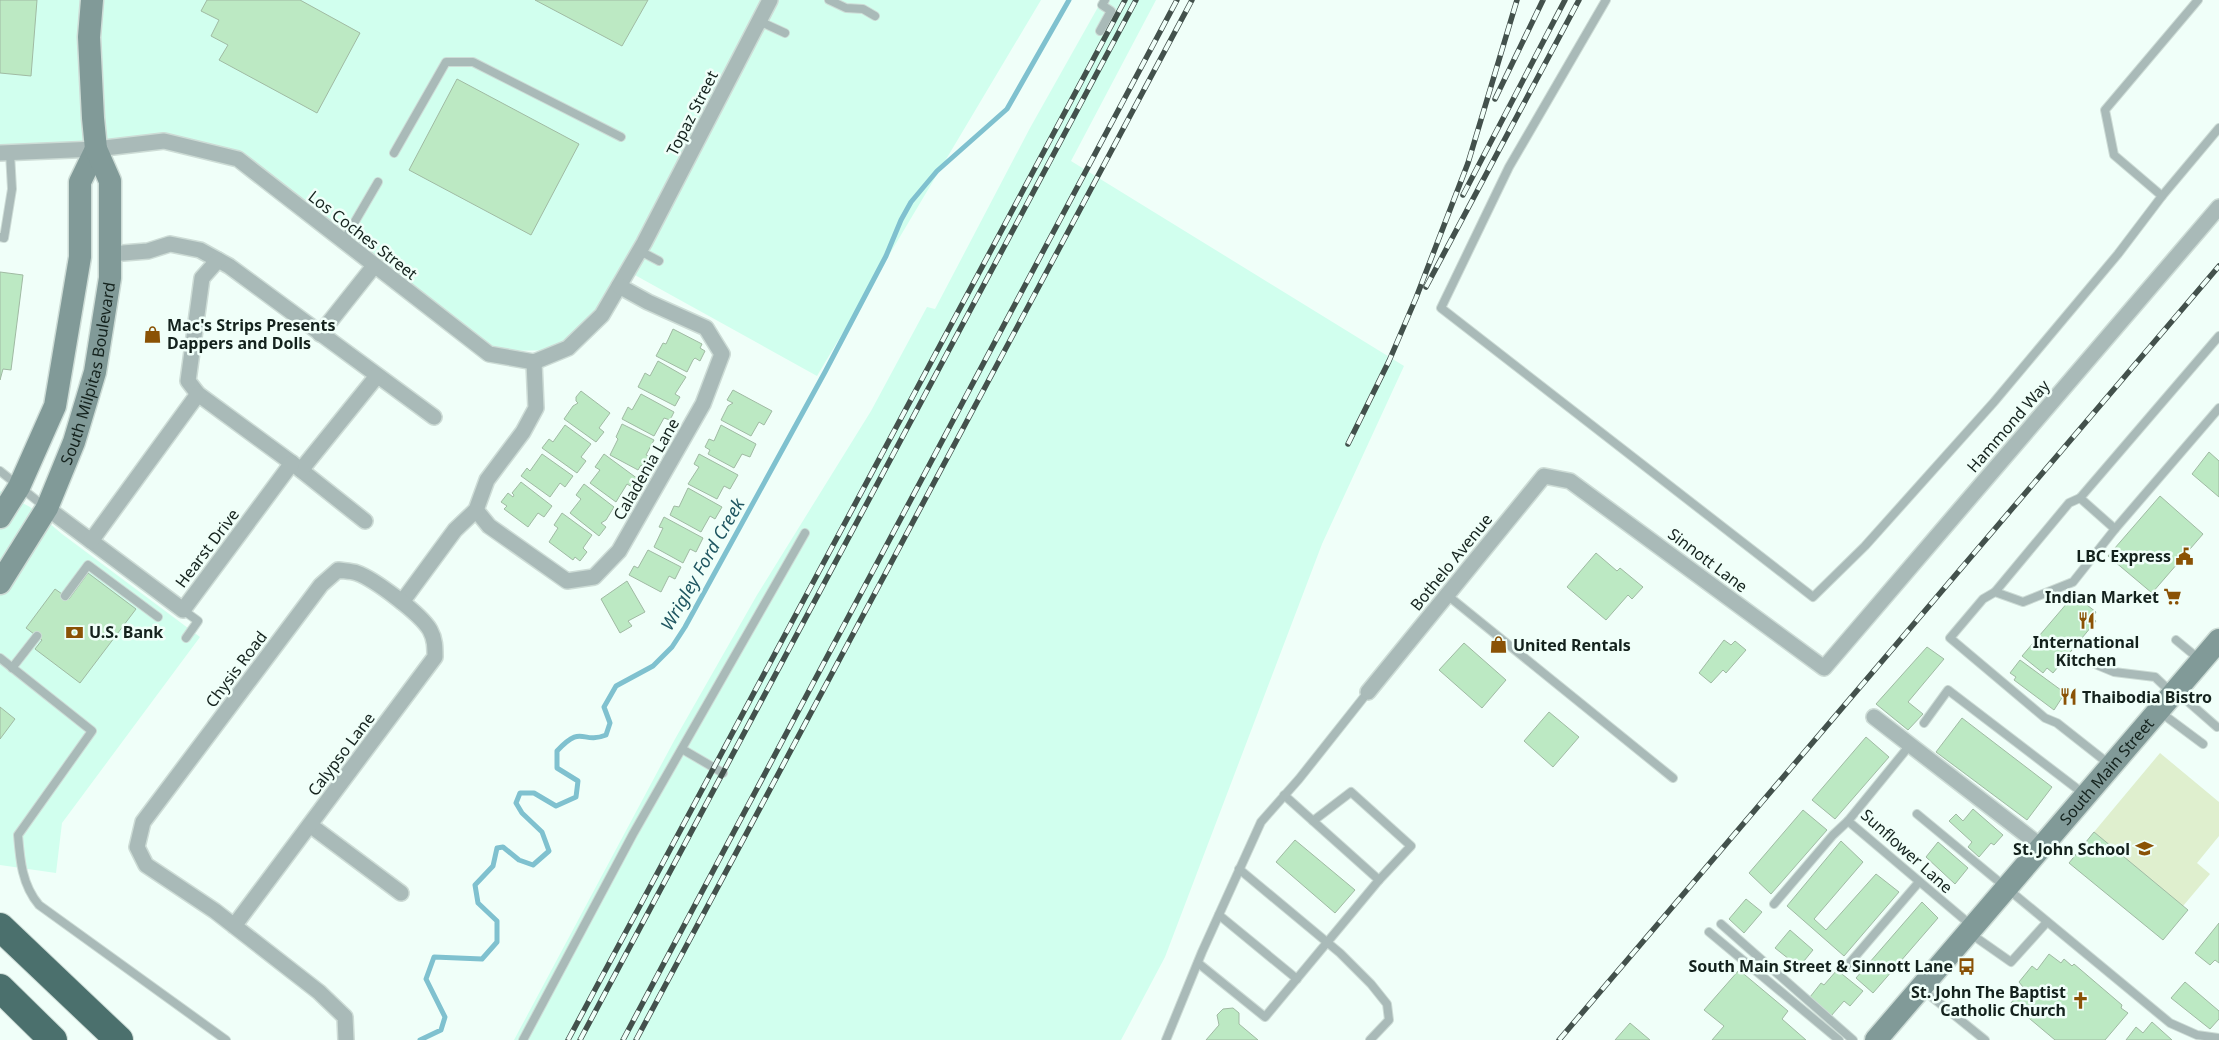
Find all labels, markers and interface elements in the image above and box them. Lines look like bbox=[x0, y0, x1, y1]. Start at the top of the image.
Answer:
street label: Topaz Street bbox=[661, 67, 723, 159]
street label: Los Coches Street bbox=[304, 185, 422, 285]
street label: South Milpitas Boulevard bbox=[55, 280, 120, 468]
place label: Mac's Strips Presents Dappers and Dolls bbox=[167, 314, 336, 354]
shop icon: Mac's Strips Presents Dappers and Dolls bbox=[143, 324, 163, 344]
street label: Hammond Way bbox=[1962, 374, 2055, 477]
street label: Caladenia Lane bbox=[608, 414, 684, 524]
water label: Wrigley Ford Creek bbox=[654, 493, 750, 634]
street label: Hearst Drive bbox=[170, 504, 244, 592]
street label: Bothelo Avenue bbox=[1405, 509, 1497, 615]
street label: Sinnott Lane bbox=[1664, 523, 1752, 597]
place label: LBC Express bbox=[2076, 545, 2171, 567]
public building icon: LBC Express bbox=[2175, 546, 2195, 566]
place label: Indian Market bbox=[2045, 586, 2159, 608]
supermarket icon: Indian Market bbox=[2163, 587, 2183, 607]
restaurant icon: International Kitchen bbox=[2076, 611, 2096, 631]
place label: U.S. Bank bbox=[89, 621, 163, 643]
bank icon: U.S. Bank bbox=[65, 622, 85, 642]
street label: Chysis Road bbox=[200, 626, 272, 712]
place label: International Kitchen bbox=[2033, 631, 2139, 671]
place label: United Rentals bbox=[1513, 634, 1631, 656]
shop icon: United Rentals bbox=[1489, 635, 1509, 655]
place label: Thaibodia Bistro bbox=[2082, 686, 2212, 708]
restaurant icon: Thaibodia Bistro bbox=[2058, 687, 2078, 707]
street label: Calypso Lane bbox=[302, 708, 380, 800]
street label: South Main Street bbox=[2054, 713, 2159, 830]
street label: Sunflower Lane bbox=[1856, 804, 1958, 898]
place label: St. John School bbox=[2013, 838, 2130, 860]
school or university icon: St. John School bbox=[2134, 839, 2154, 859]
place label: South Main Street & Sinnott Lane bbox=[1688, 955, 1953, 977]
bus stop icon: South Main Street & Sinnott Lane bbox=[1957, 956, 1977, 976]
place label: St. John The Baptist Catholic Church bbox=[1911, 981, 2066, 1021]
church icon: St. John The Baptist Catholic Church bbox=[2070, 991, 2090, 1011]

